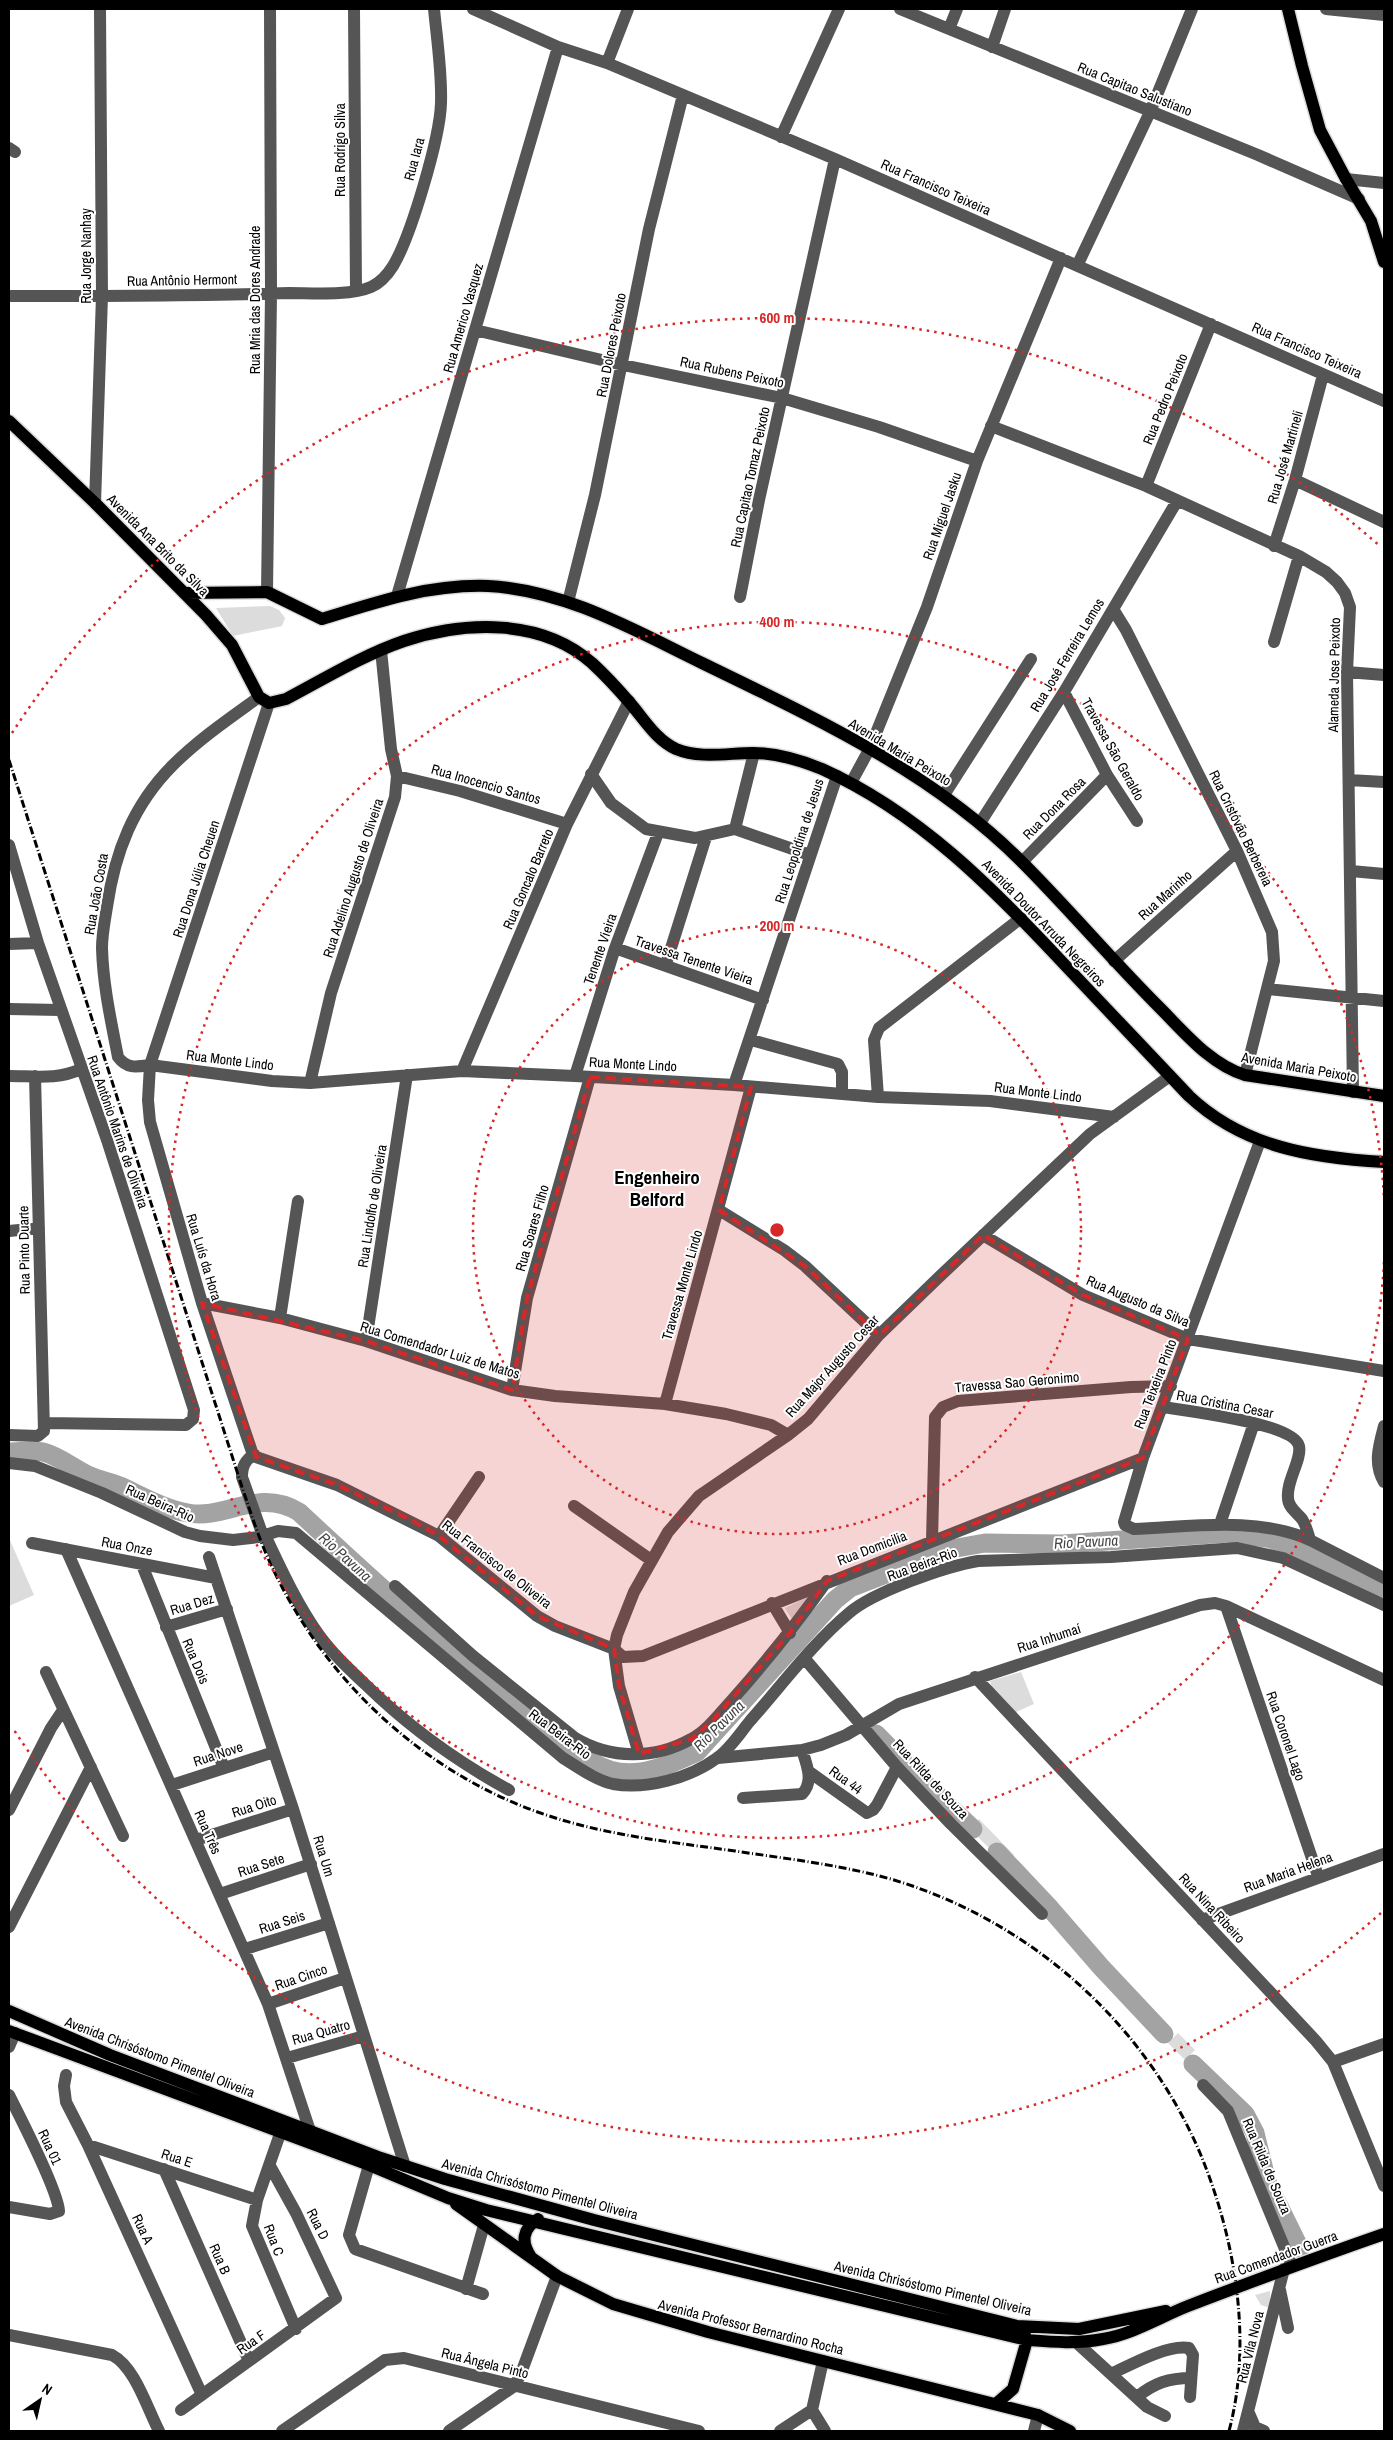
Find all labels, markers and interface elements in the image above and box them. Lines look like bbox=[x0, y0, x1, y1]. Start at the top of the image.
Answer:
street label: Rua Capitao Salustiano bbox=[1075, 58, 1195, 120]
street label: Rua Rodrigo Silva bbox=[331, 102, 349, 197]
street label: Rua Iara bbox=[400, 135, 429, 183]
street label: Rua Francisco Teixeira bbox=[878, 155, 994, 220]
street label: Rua Jorge Nanhay bbox=[77, 208, 95, 304]
street label: Rua Mria das Dores Andrade bbox=[246, 226, 264, 374]
street label: Rua Americo Vasquez bbox=[439, 261, 487, 375]
street label: Rua Antônio Hermont bbox=[127, 270, 237, 290]
street label: Rua Dolores Peixoto bbox=[592, 291, 630, 399]
text: 600 m bbox=[760, 307, 794, 328]
street label: Rua Francisco Teixeira bbox=[1249, 318, 1365, 383]
street label: Rua Pedro Peixoto bbox=[1138, 351, 1192, 447]
street label: Rua Rubens Peixoto bbox=[678, 352, 786, 392]
street label: Rua Capitao Tomaz Peixoto bbox=[726, 405, 774, 549]
street label: Rua José Martineli bbox=[1263, 408, 1307, 506]
street label: Rua Miguel Jasku bbox=[919, 470, 965, 562]
street label: Avenida Ana Brito da Silva bbox=[102, 489, 213, 600]
street label: Rua José Ferreira Lemos bbox=[1026, 595, 1108, 715]
text: 400 m bbox=[760, 611, 794, 632]
street label: Alameda Jose Peixoto bbox=[1324, 617, 1344, 734]
street label: Travessa São Geraldo bbox=[1077, 695, 1149, 803]
street label: Avenida Maria Peixoto bbox=[845, 714, 955, 790]
street label: Rua Inocencio Santos bbox=[429, 760, 543, 808]
street label: Rua Cristóvão Berbereia bbox=[1205, 767, 1277, 890]
street label: Rua Dona Rosa bbox=[1019, 772, 1090, 843]
street label: Rua Leopoldina de Jesus bbox=[770, 776, 828, 906]
street label: Rua Adelino Augusto de Oliveira bbox=[319, 795, 387, 960]
street label: Rua Dona Júlia Cheuen bbox=[169, 818, 223, 940]
street label: Rua Goncalo Barreto bbox=[499, 826, 557, 932]
street label: Rua João Costa bbox=[80, 851, 112, 936]
street label: Avenida Doutor Arruda Negreiros bbox=[978, 855, 1110, 991]
street label: Rua Marinho bbox=[1134, 866, 1196, 924]
street label: Tenente Vieira bbox=[579, 910, 621, 987]
text: 200 m bbox=[760, 915, 794, 936]
street label: Travessa Tenente Vieira bbox=[632, 931, 756, 989]
street label: Rua Monte Lindo bbox=[185, 1046, 275, 1074]
street label: Avenida Maria Peixoto bbox=[1239, 1048, 1358, 1086]
street label: Rua Antônio Marins de Oliveira bbox=[83, 1053, 153, 1212]
street label: Rua Monte Lindo bbox=[589, 1053, 677, 1075]
street label: Rua Monte Lindo bbox=[993, 1078, 1083, 1106]
street label: Rua Lindolfo de Oliveira bbox=[353, 1143, 391, 1269]
district label: Engenheiro Belford bbox=[614, 1164, 700, 1212]
street label: Rua Soares Filho bbox=[511, 1183, 553, 1273]
street label: Rua Pinto Duarte bbox=[14, 1205, 34, 1295]
street label: Rua Luís da Hora bbox=[182, 1211, 226, 1303]
centre of rings bbox=[768, 1221, 786, 1239]
street label: Travessa Monte Lindo bbox=[658, 1228, 706, 1342]
street label: Rua Augusto da Silva bbox=[1084, 1271, 1193, 1331]
street label: Rua Major Augusto Cesar bbox=[781, 1311, 883, 1421]
street label: Rua Comendador Luiz de Matos bbox=[358, 1317, 522, 1383]
street label: Rua Teixeira Pinto bbox=[1130, 1336, 1180, 1432]
street label: Travessa Sao Geronimo bbox=[954, 1368, 1080, 1396]
street label: Rua Cristina Cesar bbox=[1175, 1386, 1275, 1422]
street label: Rua Beira-Rio bbox=[123, 1480, 197, 1526]
street label: Rua Francisco de Oliveira bbox=[439, 1516, 556, 1613]
street label: Rua Domicilia bbox=[835, 1526, 910, 1569]
water label: Rio Pavuna bbox=[314, 1527, 376, 1586]
water label: Rio Pavuna bbox=[1053, 1529, 1119, 1554]
street label: Rua Onze bbox=[100, 1532, 154, 1560]
street label: Rua Beira-Rio bbox=[884, 1543, 960, 1585]
street label: Rua Dez bbox=[168, 1589, 216, 1619]
street label: Rua Inhumaí bbox=[1015, 1619, 1084, 1657]
street label: Rua Dois bbox=[178, 1635, 214, 1687]
street label: Rua Coronel Lago bbox=[1262, 1689, 1310, 1783]
water label: Rio Pavuna bbox=[688, 1695, 749, 1756]
street label: Rua Beira-Rio bbox=[525, 1705, 595, 1763]
street label: Rua Rilda de Souza bbox=[889, 1735, 973, 1823]
street label: Rua Nove bbox=[191, 1738, 245, 1770]
street label: Rua 44 bbox=[826, 1762, 867, 1799]
street label: Rua Oito bbox=[229, 1790, 279, 1822]
street label: Rua Três bbox=[190, 1807, 226, 1857]
street label: Rua Um bbox=[309, 1833, 339, 1879]
street label: Rua Maria Helena bbox=[1241, 1847, 1335, 1896]
street label: Rua Sete bbox=[235, 1849, 287, 1881]
street label: Rua Nina Ribeiro bbox=[1175, 1869, 1249, 1947]
street label: Rua Seis bbox=[257, 1906, 307, 1938]
street label: Rua Cinco bbox=[272, 1960, 330, 1994]
street label: Avenida Chrisóstomo Pimentel Oliveira bbox=[62, 2012, 258, 2102]
street label: Rua Quatro bbox=[290, 2015, 352, 2049]
street label: Rua Rilda de Souza bbox=[1239, 2115, 1296, 2217]
street label: Rua 01 bbox=[34, 2126, 66, 2168]
street label: Rua E bbox=[159, 2145, 195, 2171]
street label: Avenida Chrisóstomo Pimentel Oliveira bbox=[439, 2154, 641, 2224]
street label: Rua D bbox=[303, 2205, 333, 2243]
street label: Rua A bbox=[128, 2211, 158, 2247]
street label: Rua C bbox=[260, 2222, 288, 2258]
street label: Rua Comendador Guerra bbox=[1212, 2226, 1341, 2288]
street label: Rua B bbox=[205, 2241, 235, 2278]
street label: Avenida Chrisóstomo Pimentel Oliveira bbox=[832, 2256, 1034, 2320]
street label: Avenida Professor Bernardino Rocha bbox=[655, 2295, 846, 2359]
street label: Rua Vila Nova bbox=[1232, 2308, 1268, 2385]
street label: Rua F bbox=[233, 2326, 269, 2358]
street label: Rua Ângela Pinto bbox=[439, 2343, 531, 2383]
north arrow bbox=[15, 2375, 65, 2425]
text: N bbox=[39, 2379, 56, 2399]

